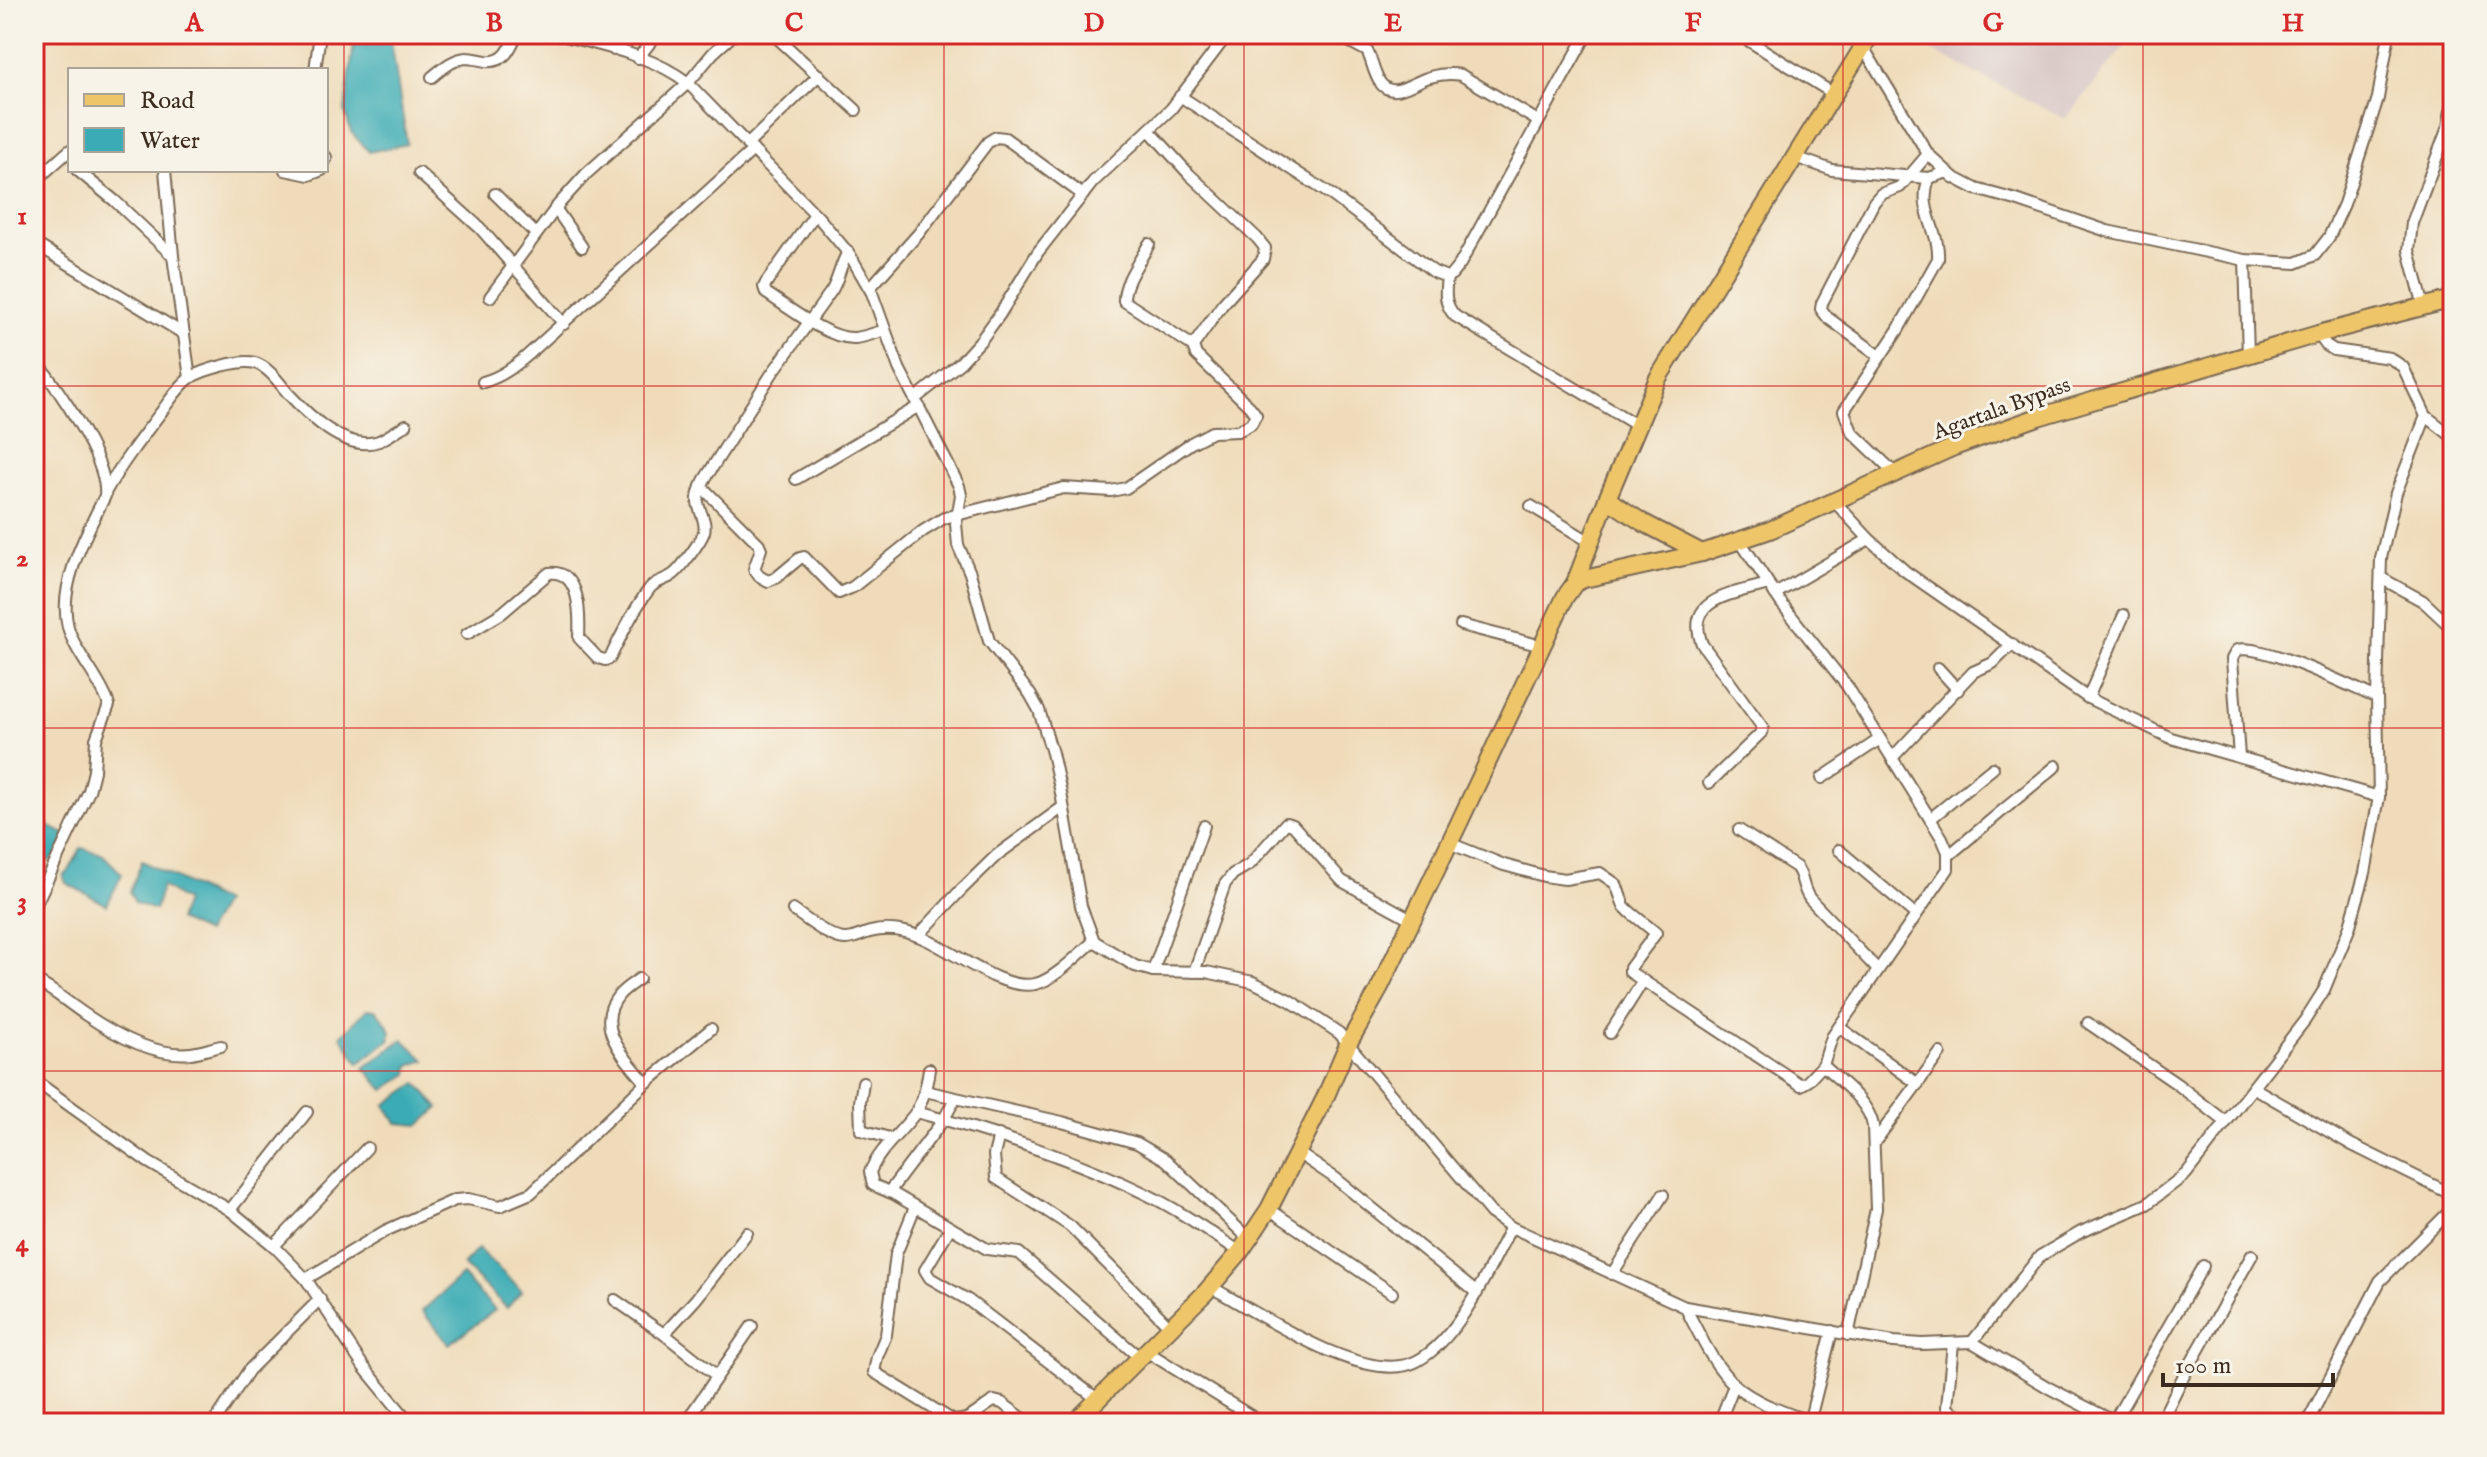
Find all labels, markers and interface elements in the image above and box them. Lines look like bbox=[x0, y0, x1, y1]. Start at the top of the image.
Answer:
text: A bbox=[184, 7, 204, 40]
text: B bbox=[485, 7, 503, 40]
text: C bbox=[785, 7, 804, 40]
text: D bbox=[1084, 7, 1105, 40]
text: E bbox=[1384, 7, 1402, 40]
text: F bbox=[1685, 7, 1702, 40]
text: G bbox=[1983, 7, 2004, 40]
text: H bbox=[2282, 7, 2304, 40]
legend bbox=[68, 68, 328, 172]
text: Road bbox=[140, 86, 194, 117]
text: Water bbox=[140, 126, 200, 157]
text: 1 bbox=[17, 200, 27, 233]
street label: Agartala Bypass bbox=[1929, 371, 2074, 447]
text: 2 bbox=[16, 542, 28, 575]
text: 3 bbox=[17, 885, 27, 918]
text: 4 bbox=[16, 1227, 30, 1260]
scale bar bbox=[2163, 1337, 2333, 1387]
text: 100 m bbox=[2175, 1351, 2231, 1382]

